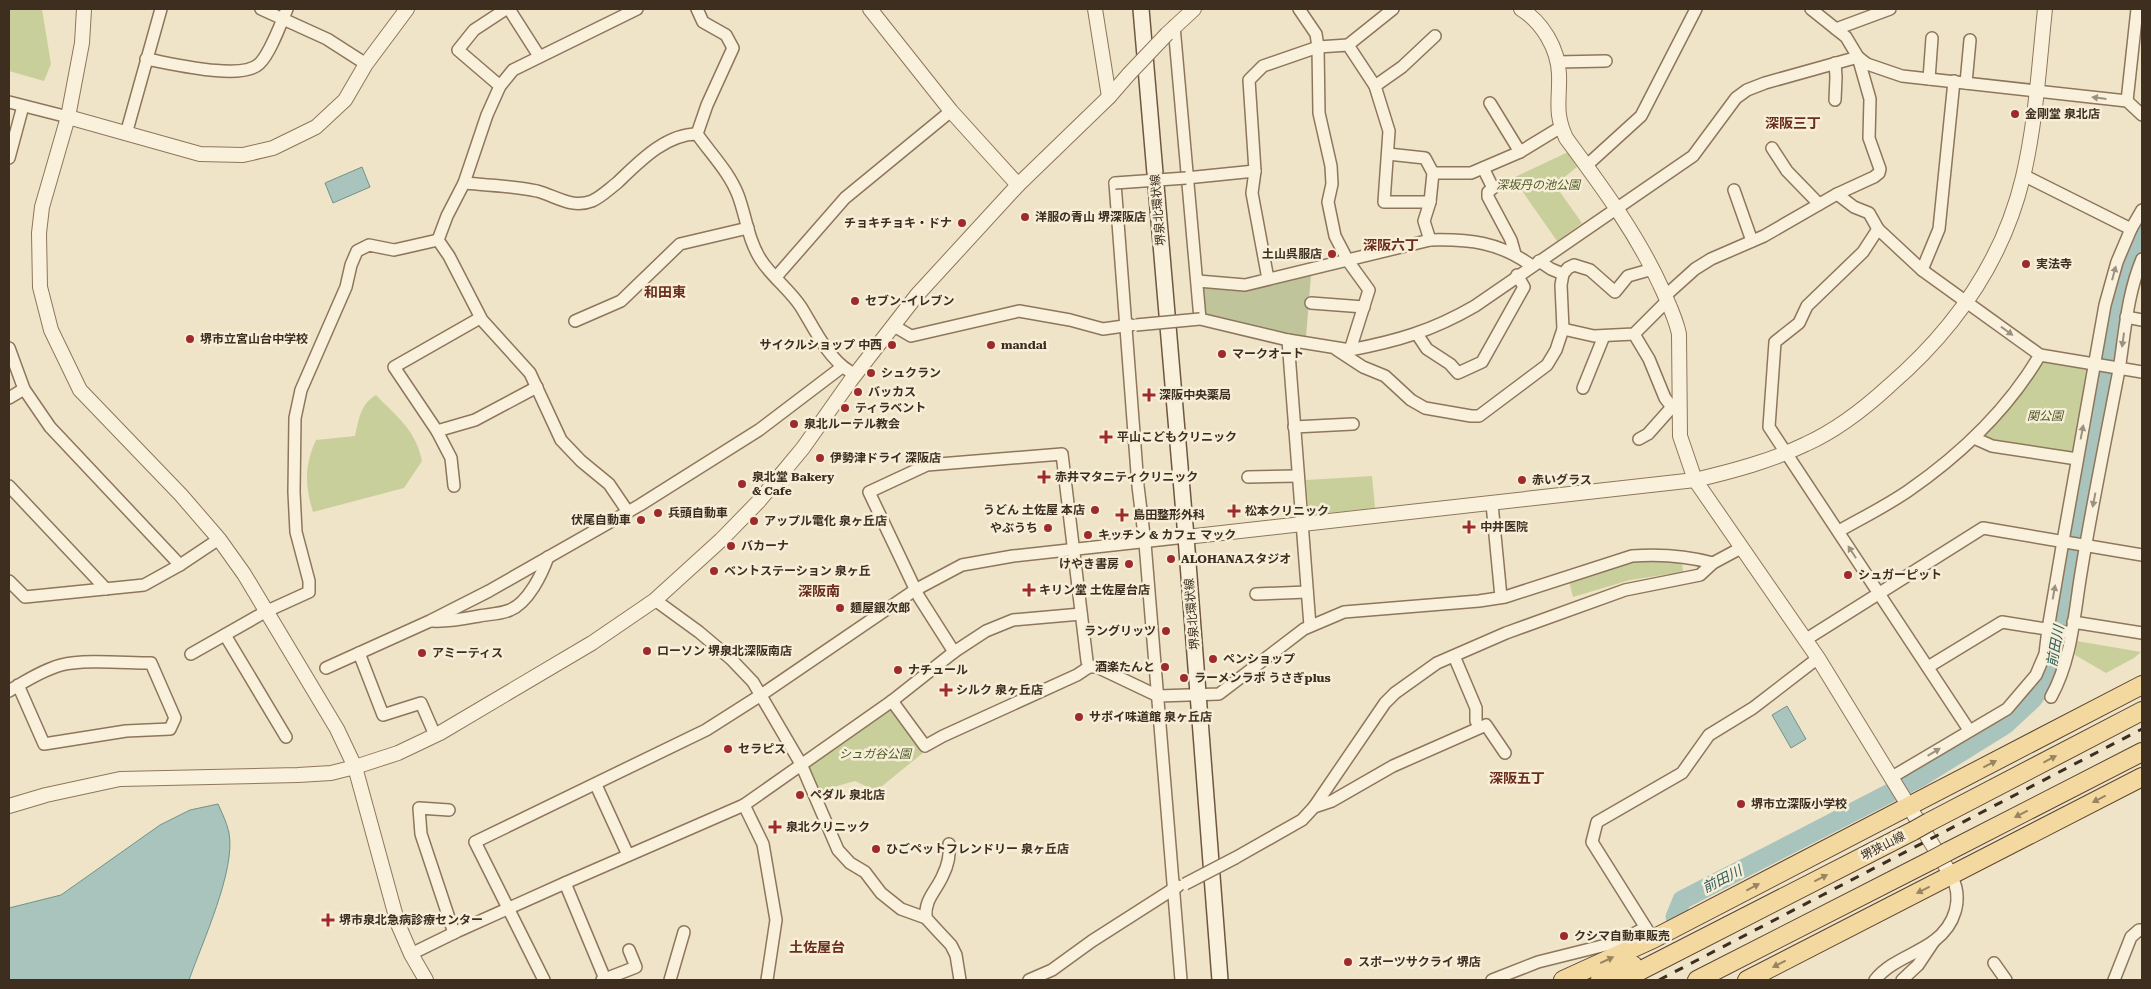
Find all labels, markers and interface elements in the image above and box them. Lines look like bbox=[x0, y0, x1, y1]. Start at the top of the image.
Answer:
one-way arrow bbox=[2091, 94, 2107, 102]
place label: 金剛堂 泉北店 bbox=[2025, 107, 2100, 121]
marker: 金剛堂 泉北店 bbox=[2009, 108, 2021, 120]
district label: 深阪三丁 bbox=[1765, 115, 1821, 131]
street label: 堺泉北環状線 bbox=[1148, 174, 1168, 246]
park label: 深坂丹の池公園 bbox=[1496, 178, 1582, 192]
place label: 洋服の青山 堺深阪店 bbox=[1035, 210, 1146, 224]
marker: 洋服の青山 堺深阪店 bbox=[1019, 211, 1031, 223]
place label: チョキチョキ・ドナ bbox=[844, 216, 952, 230]
marker: チョキチョキ・ドナ bbox=[956, 217, 968, 229]
district label: 深阪六丁 bbox=[1363, 237, 1419, 253]
place label: 土山呉服店 bbox=[1262, 247, 1322, 261]
marker: 土山呉服店 bbox=[1326, 248, 1338, 260]
place label: 実法寺 bbox=[2036, 257, 2072, 271]
marker: 実法寺 bbox=[2020, 258, 2032, 270]
one-way arrow bbox=[2111, 266, 2119, 281]
district label: 和田東 bbox=[644, 284, 686, 300]
place label: セブン-イレブン bbox=[865, 294, 955, 308]
marker: セブン-イレブン bbox=[849, 295, 861, 307]
one-way arrow bbox=[2000, 325, 2013, 336]
place label: 堺市立宮山台中学校 bbox=[200, 332, 308, 346]
one-way arrow bbox=[2119, 332, 2127, 348]
marker: 堺市立宮山台中学校 bbox=[184, 333, 196, 345]
place label: サイクルショップ 中西 bbox=[760, 338, 882, 352]
place label: mandai bbox=[1001, 338, 1047, 352]
marker: サイクルショップ 中西 bbox=[886, 339, 898, 351]
marker: mandai bbox=[985, 339, 997, 351]
place label: マークオート bbox=[1232, 347, 1304, 361]
marker: マークオート bbox=[1216, 348, 1228, 360]
place label: シュクラン bbox=[881, 366, 941, 380]
marker: シュクラン bbox=[865, 367, 877, 379]
place label: バッカス bbox=[868, 385, 916, 399]
marker: バッカス bbox=[852, 386, 864, 398]
place label: 深阪中央薬局 bbox=[1159, 388, 1231, 402]
marker: 深阪中央薬局 bbox=[1143, 389, 1155, 401]
place label: ティラベント bbox=[855, 401, 926, 415]
marker: ティラベント bbox=[839, 402, 851, 414]
park label: 関公園 bbox=[2027, 409, 2065, 423]
place label: 泉北ルーテル教会 bbox=[804, 417, 900, 431]
marker: 泉北ルーテル教会 bbox=[788, 418, 800, 430]
one-way arrow bbox=[2078, 425, 2086, 440]
marker: 平山こどもクリニック bbox=[1099, 430, 1113, 444]
place label: 平山こどもクリニック bbox=[1117, 430, 1237, 444]
place label: 伊勢津ドライ 深阪店 bbox=[830, 451, 941, 465]
marker: 伊勢津ドライ 深阪店 bbox=[814, 452, 826, 464]
place label: 泉北堂 Bakery & Cafe bbox=[752, 470, 835, 498]
marker: 赤井マタニティクリニック bbox=[1037, 470, 1051, 484]
place label: 赤井マタニティクリニック bbox=[1055, 470, 1198, 484]
place label: 赤いグラス bbox=[1532, 473, 1592, 487]
marker: 赤いグラス bbox=[1516, 474, 1528, 486]
marker: 泉北堂 Bakery & Cafe bbox=[736, 478, 748, 490]
one-way arrow bbox=[2090, 492, 2098, 508]
place label: うどん 土佐屋 本店 bbox=[983, 503, 1085, 517]
marker: うどん 土佐屋 本店 bbox=[1089, 504, 1101, 516]
marker: 松本クリニック bbox=[1227, 504, 1241, 518]
place label: 松本クリニック bbox=[1245, 504, 1329, 518]
place label: 兵頭自動車 bbox=[668, 506, 728, 520]
marker: 兵頭自動車 bbox=[652, 507, 664, 519]
marker: 島田整形外科 bbox=[1115, 508, 1129, 522]
place label: 島田整形外科 bbox=[1133, 508, 1205, 522]
place label: 伏尾自動車 bbox=[571, 513, 631, 527]
marker: 伏尾自動車 bbox=[635, 514, 647, 526]
place label: アップル電化 泉ヶ丘店 bbox=[764, 514, 887, 528]
marker: アップル電化 泉ヶ丘店 bbox=[748, 515, 760, 527]
marker: 中井医院 bbox=[1462, 520, 1476, 534]
place label: 中井医院 bbox=[1480, 520, 1528, 534]
place label: やぶうち bbox=[990, 521, 1038, 535]
marker: やぶうち bbox=[1042, 522, 1054, 534]
place label: キッチン & カフェ マック bbox=[1098, 528, 1236, 542]
marker: キッチン & カフェ マック bbox=[1082, 529, 1094, 541]
place label: バカーナ bbox=[741, 539, 789, 553]
marker: バカーナ bbox=[725, 540, 737, 552]
one-way arrow bbox=[1848, 546, 1857, 559]
place label: ALOHANAスタジオ bbox=[1181, 552, 1291, 566]
marker: ALOHANAスタジオ bbox=[1165, 553, 1177, 565]
place label: けやき書房 bbox=[1059, 557, 1119, 571]
marker: けやき書房 bbox=[1123, 558, 1135, 570]
place label: ベントステーション 泉ヶ丘 bbox=[724, 564, 871, 578]
marker: ベントステーション 泉ヶ丘 bbox=[708, 565, 720, 577]
place label: シュガーピット bbox=[1858, 568, 1942, 582]
marker: シュガーピット bbox=[1842, 569, 1854, 581]
street label: 堺泉北環状線 bbox=[1182, 578, 1202, 650]
district label: 深阪南 bbox=[798, 583, 840, 599]
place label: キリン堂 土佐屋台店 bbox=[1039, 583, 1150, 597]
marker: キリン堂 土佐屋台店 bbox=[1023, 584, 1035, 596]
one-way arrow bbox=[2050, 584, 2058, 600]
place label: 麺屋銀次郎 bbox=[850, 601, 910, 615]
marker: 麺屋銀次郎 bbox=[834, 602, 846, 614]
water label: 前田川 bbox=[2043, 622, 2067, 668]
place label: ラングリッツ bbox=[1084, 624, 1156, 638]
marker: ラングリッツ bbox=[1160, 625, 1172, 637]
place label: ローソン 堺泉北深阪南店 bbox=[657, 644, 792, 658]
marker: ローソン 堺泉北深阪南店 bbox=[641, 645, 653, 657]
place label: アミーティス bbox=[432, 646, 503, 660]
marker: アミーティス bbox=[416, 647, 428, 659]
place label: ペンショップ bbox=[1223, 652, 1295, 666]
marker: ペンショップ bbox=[1207, 653, 1219, 665]
place label: 酒楽たんと bbox=[1095, 660, 1155, 674]
marker: 酒楽たんと bbox=[1159, 661, 1171, 673]
place label: ナチュール bbox=[908, 663, 968, 677]
marker: ナチュール bbox=[892, 664, 904, 676]
place label: ラーメンラボ うさぎplus bbox=[1194, 671, 1331, 685]
marker: ラーメンラボ うさぎplus bbox=[1178, 672, 1190, 684]
place label: シルク 泉ヶ丘店 bbox=[956, 683, 1043, 697]
marker: シルク 泉ヶ丘店 bbox=[940, 684, 952, 696]
place label: サボイ味道館 泉ヶ丘店 bbox=[1089, 710, 1212, 724]
marker: サボイ味道館 泉ヶ丘店 bbox=[1073, 711, 1085, 723]
place label: セラピス bbox=[738, 742, 786, 756]
marker: セラピス bbox=[722, 743, 734, 755]
park label: シュガ谷公園 bbox=[839, 747, 913, 761]
one-way arrow bbox=[1927, 747, 1940, 756]
one-way arrow bbox=[2043, 755, 2057, 763]
one-way arrow bbox=[1983, 760, 1997, 768]
district label: 深阪五丁 bbox=[1489, 770, 1545, 786]
place label: ペダル 泉北店 bbox=[810, 788, 885, 802]
marker: ペダル 泉北店 bbox=[794, 789, 806, 801]
one-way arrow bbox=[2092, 795, 2106, 803]
place label: 堺市立深阪小学校 bbox=[1751, 797, 1847, 811]
marker: 堺市立深阪小学校 bbox=[1735, 798, 1747, 810]
one-way arrow bbox=[2014, 810, 2028, 818]
marker: 泉北クリニック bbox=[768, 820, 782, 834]
place label: 泉北クリニック bbox=[786, 820, 870, 834]
street label: 堺狭山線 bbox=[1858, 829, 1908, 863]
place label: ひごペットフレンドリー 泉ヶ丘店 bbox=[886, 842, 1069, 856]
marker: ひごペットフレンドリー 泉ヶ丘店 bbox=[870, 843, 882, 855]
water label: 前田川 bbox=[1700, 861, 1746, 896]
one-way arrow bbox=[1814, 874, 1828, 882]
one-way arrow bbox=[1745, 883, 1760, 891]
one-way arrow bbox=[1916, 886, 1931, 894]
marker: 堺市泉北急病診療センター bbox=[321, 913, 335, 927]
place label: 堺市泉北急病診療センター bbox=[339, 913, 483, 927]
place label: クシマ自動車販売 bbox=[1574, 929, 1670, 943]
marker: クシマ自動車販売 bbox=[1558, 930, 1570, 942]
district label: 土佐屋台 bbox=[789, 939, 845, 955]
place label: スポーツサクライ 堺店 bbox=[1358, 955, 1481, 969]
marker: スポーツサクライ 堺店 bbox=[1342, 956, 1354, 968]
one-way arrow bbox=[1600, 956, 1614, 964]
one-way arrow bbox=[1772, 960, 1786, 968]

